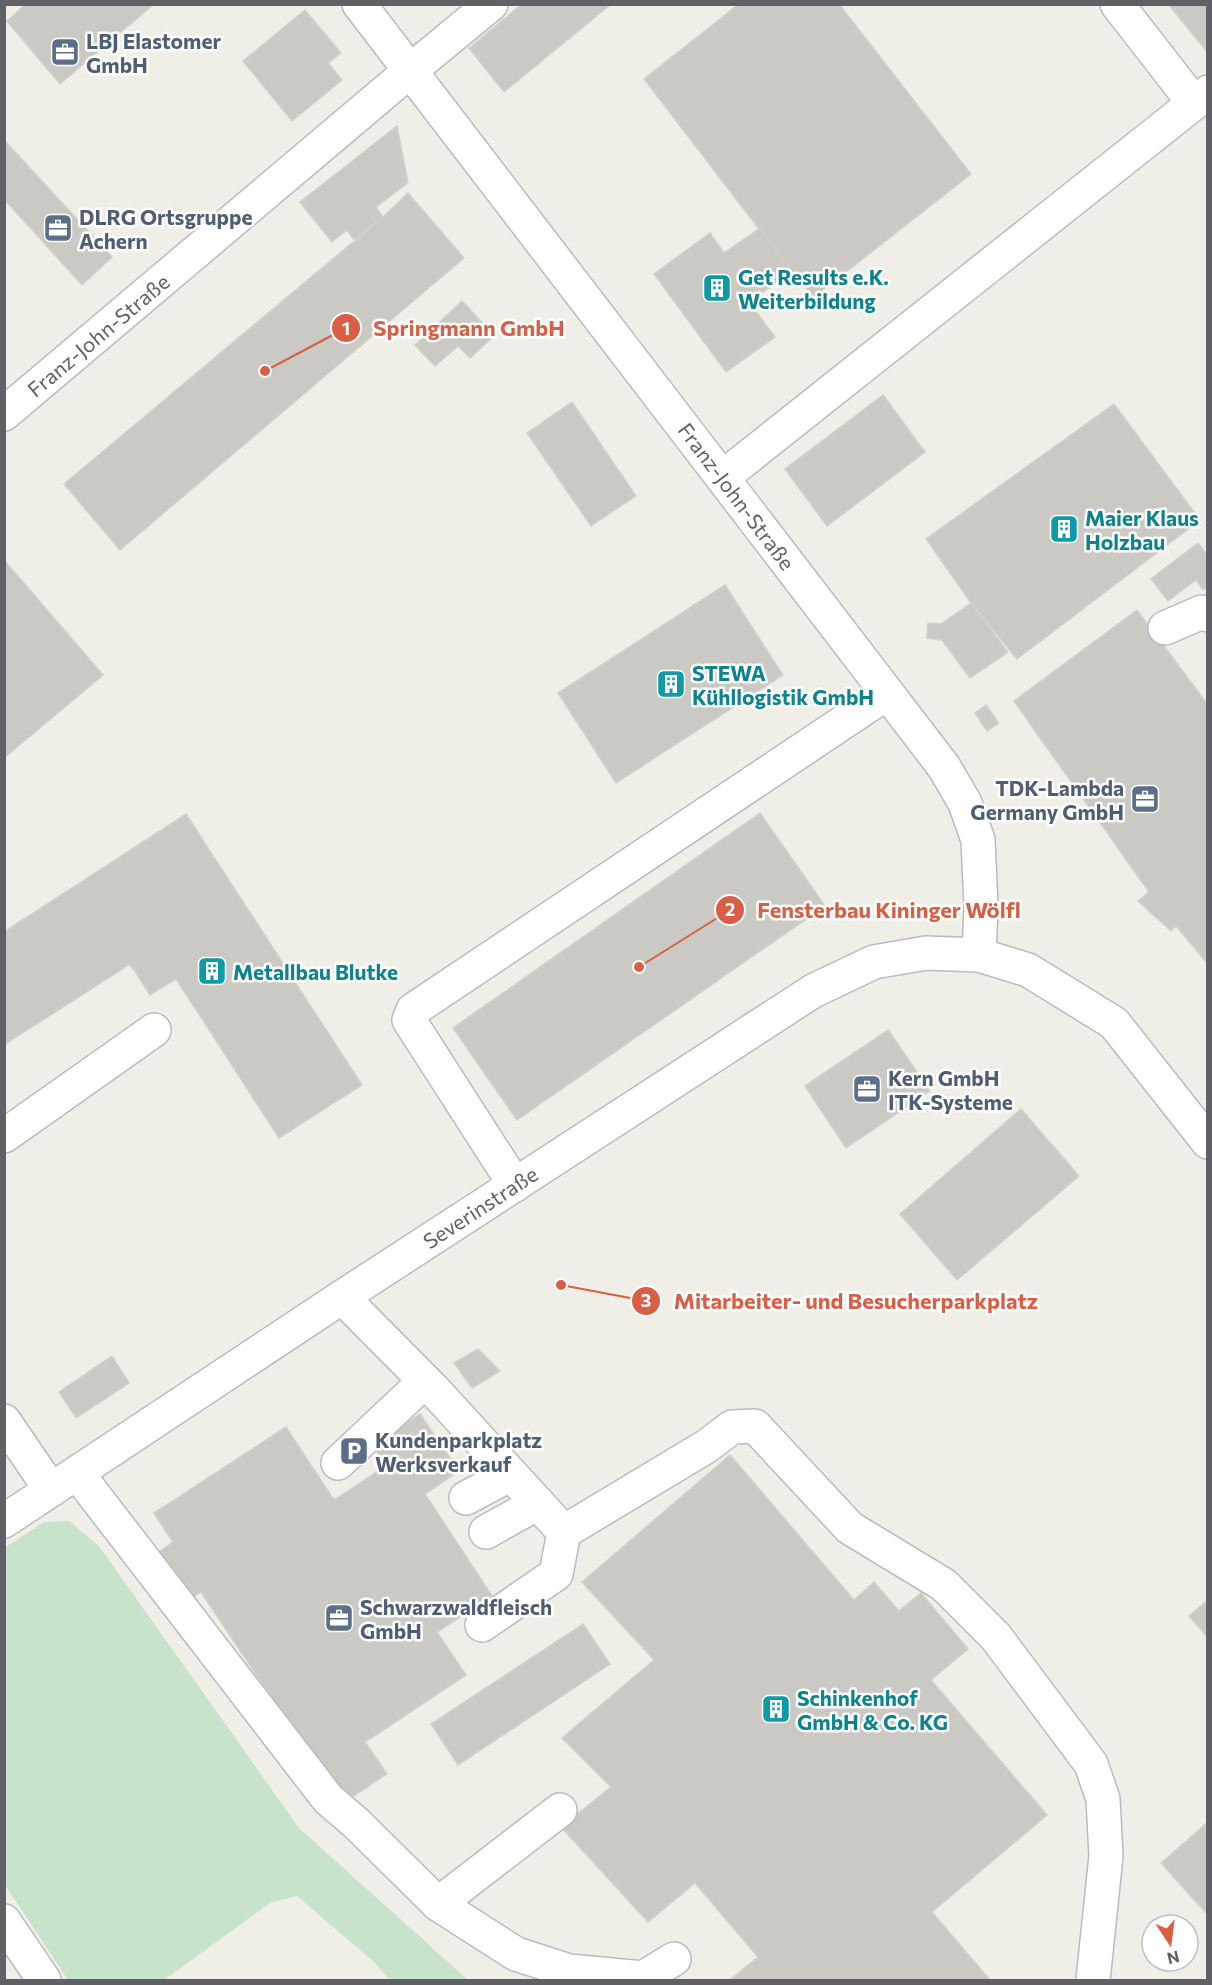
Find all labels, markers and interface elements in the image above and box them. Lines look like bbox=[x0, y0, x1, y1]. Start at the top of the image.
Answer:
place label: LBJ Elastomer GmbH bbox=[86, 28, 222, 77]
office icon: LBJ Elastomer GmbH bbox=[49, 36, 81, 68]
place label: DLRG Ortsgruppe Achern bbox=[79, 204, 252, 253]
office icon: DLRG Ortsgruppe Achern bbox=[42, 212, 74, 244]
place label: Get Results e.K. Weiterbildung bbox=[738, 264, 889, 313]
street label: Franz-John-Straße bbox=[22, 268, 174, 402]
building icon: Get Results e.K. Weiterbildung bbox=[701, 272, 733, 304]
callout: Springmann GmbH bbox=[331, 308, 577, 348]
text: Springmann GmbH bbox=[373, 314, 565, 341]
text: 1 bbox=[342, 317, 350, 339]
street label: Franz-John-Straße bbox=[674, 418, 800, 574]
place label: Maier Klaus Holzbau bbox=[1085, 505, 1199, 554]
building icon: Maier Klaus Holzbau bbox=[1048, 513, 1080, 545]
place label: STEWA Kühllogistik GmbH bbox=[692, 660, 874, 709]
building icon: STEWA Kühllogistik GmbH bbox=[655, 668, 687, 700]
place label: TDK-Lambda Germany GmbH bbox=[970, 775, 1124, 824]
office icon: TDK-Lambda Germany GmbH bbox=[1129, 783, 1161, 815]
callout: Fensterbau Kininger Wölfl bbox=[715, 890, 1033, 930]
text: Fensterbau Kininger Wölfl bbox=[757, 896, 1021, 923]
text: 2 bbox=[725, 898, 735, 920]
building icon: Metallbau Blutke bbox=[196, 955, 228, 987]
place label: Metallbau Blutke bbox=[233, 959, 398, 984]
place label: Kern GmbH ITK-Systeme bbox=[888, 1065, 1013, 1114]
office icon: Kern GmbH ITK-Systeme bbox=[851, 1073, 883, 1105]
street label: Severinstraße bbox=[418, 1161, 542, 1253]
callout: Mitarbeiter- und Besucherparkplatz bbox=[631, 1281, 1050, 1321]
text: Mitarbeiter- und Besucherparkplatz bbox=[674, 1287, 1038, 1314]
text: 3 bbox=[641, 1289, 651, 1311]
place label: Kundenparkplatz Werksverkauf bbox=[375, 1427, 542, 1476]
parking icon: Kundenparkplatz Werksverkauf bbox=[338, 1435, 370, 1467]
place label: Schwarzwaldfleisch GmbH bbox=[360, 1594, 552, 1643]
office icon: Schwarzwaldfleisch GmbH bbox=[323, 1602, 355, 1634]
place label: Schinkenhof GmbH & Co. KG bbox=[797, 1685, 948, 1734]
building icon: Schinkenhof GmbH & Co. KG bbox=[760, 1693, 792, 1725]
north arrow bbox=[1140, 1913, 1200, 1973]
text: N bbox=[1166, 1947, 1181, 1969]

